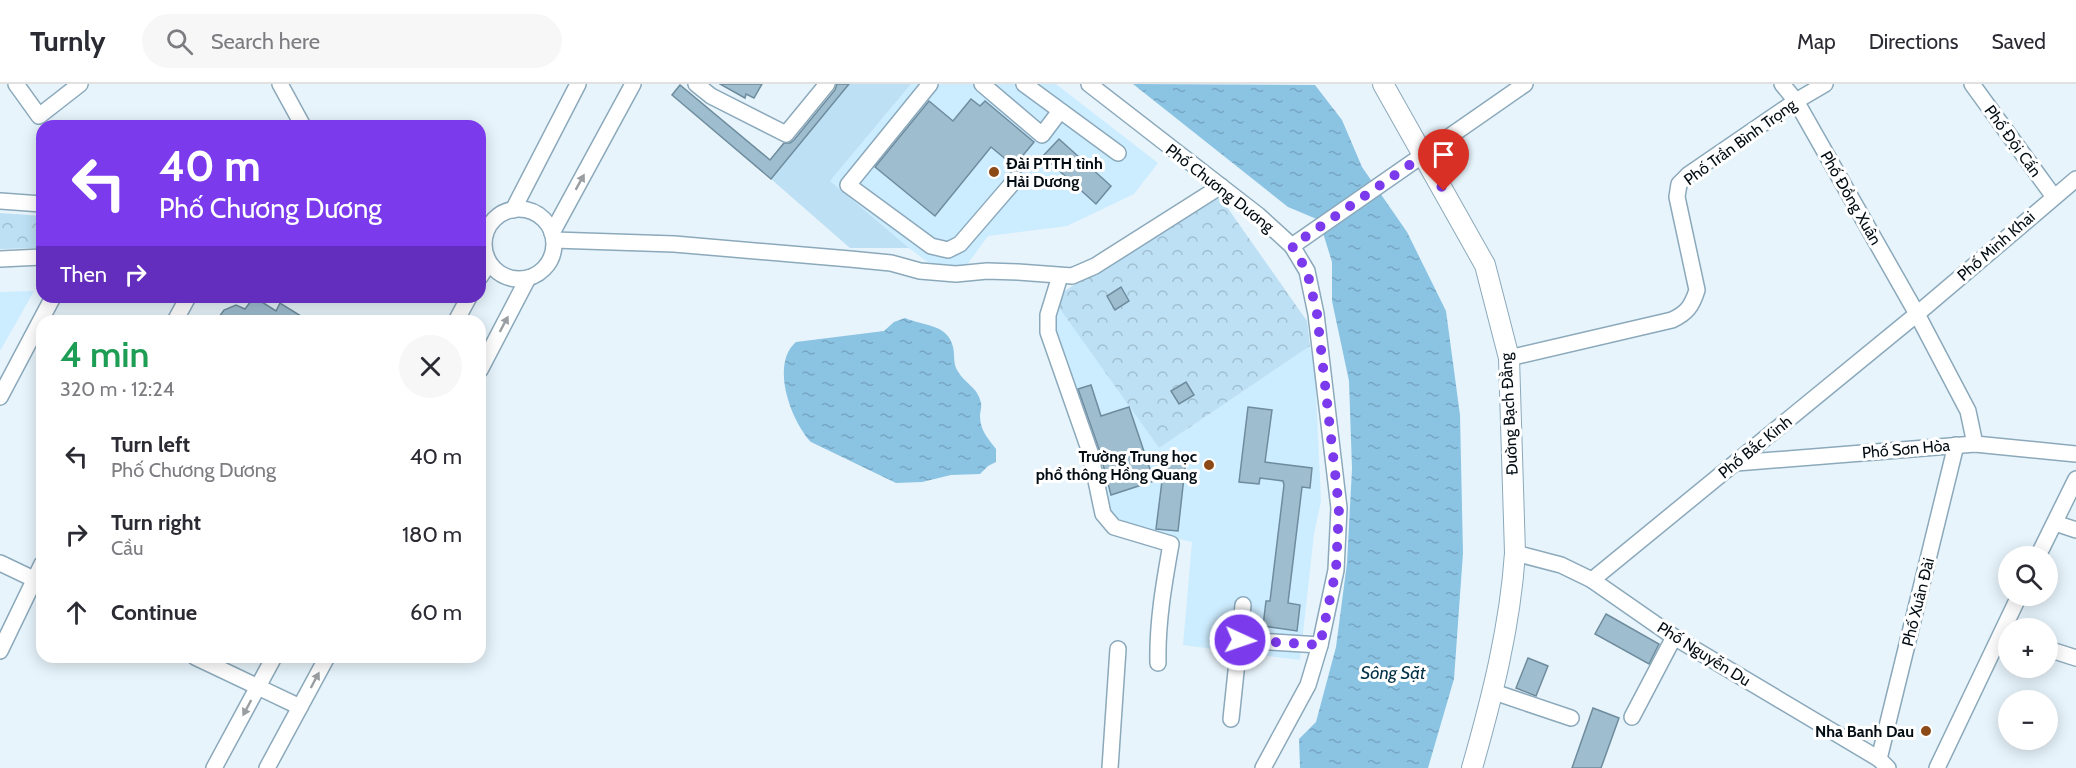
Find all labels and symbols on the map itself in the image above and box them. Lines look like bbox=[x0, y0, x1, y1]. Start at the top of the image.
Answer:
street label: Phố Trần Bình Trọng bbox=[1680, 94, 1801, 189]
street label: Phố Đội Cấn bbox=[1981, 101, 2045, 181]
pin bbox=[1418, 129, 1469, 191]
street label: Phố Chương Dương bbox=[1162, 140, 1279, 237]
street label: Phố Đồng Xuân bbox=[1816, 148, 1886, 248]
place label: Đài PTTH tỉnh Hải Dương bbox=[1006, 154, 1103, 191]
marker: Đài PTTH tỉnh Hải Dương bbox=[987, 165, 1001, 179]
one-way arrow bbox=[575, 173, 585, 190]
street label: Phố Minh Khai bbox=[1953, 207, 2039, 285]
one-way arrow bbox=[499, 315, 509, 332]
street label: Đường Bạch Đằng bbox=[1496, 351, 1522, 476]
street label: Phố Bắc Kinh bbox=[1715, 412, 1795, 482]
street label: Phố Sơn Hòa bbox=[1861, 436, 1951, 462]
place label: Trường Trung học phổ thông Hồng Quang bbox=[1036, 447, 1197, 484]
marker: Trường Trung học phổ thông Hồng Quang bbox=[1202, 458, 1216, 472]
street label: Phố Xuân Đài bbox=[1898, 556, 1938, 648]
position arrow bbox=[1208, 608, 1272, 672]
street label: Phố Nguyễn Du bbox=[1654, 618, 1754, 690]
water label: Sông Sặt bbox=[1361, 662, 1426, 684]
one-way arrow bbox=[310, 671, 320, 688]
one-way arrow bbox=[242, 700, 252, 717]
place label: Nha Banh Dau bbox=[1815, 722, 1914, 741]
marker: Nha Banh Dau bbox=[1919, 724, 1933, 738]

